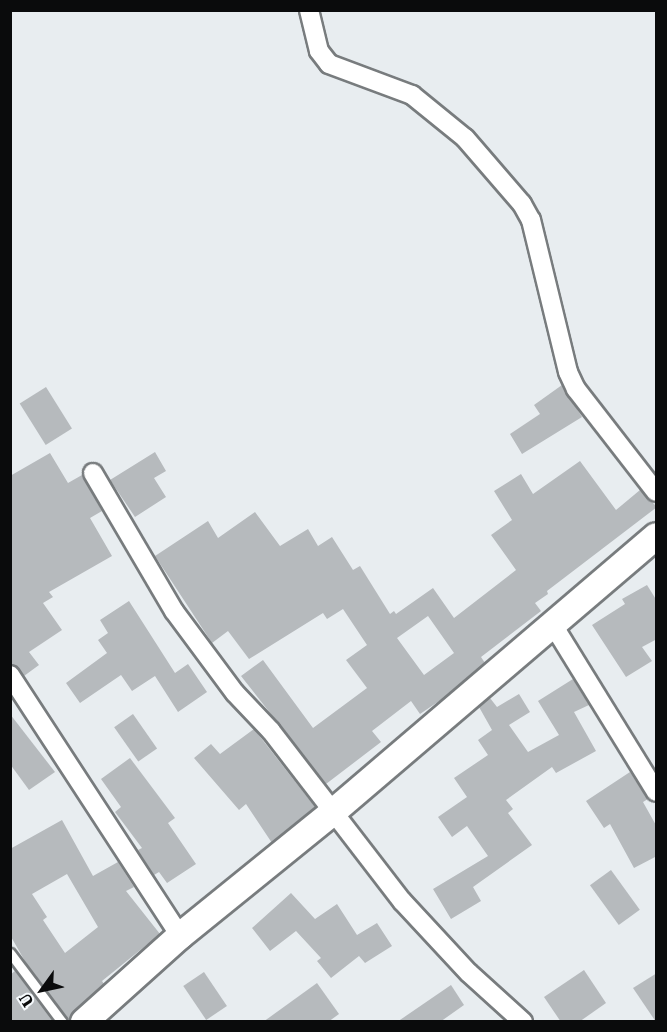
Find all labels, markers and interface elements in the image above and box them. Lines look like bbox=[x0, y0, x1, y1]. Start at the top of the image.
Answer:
north arrow bbox=[12, 960, 72, 1020]
text: U bbox=[15, 990, 38, 1010]

